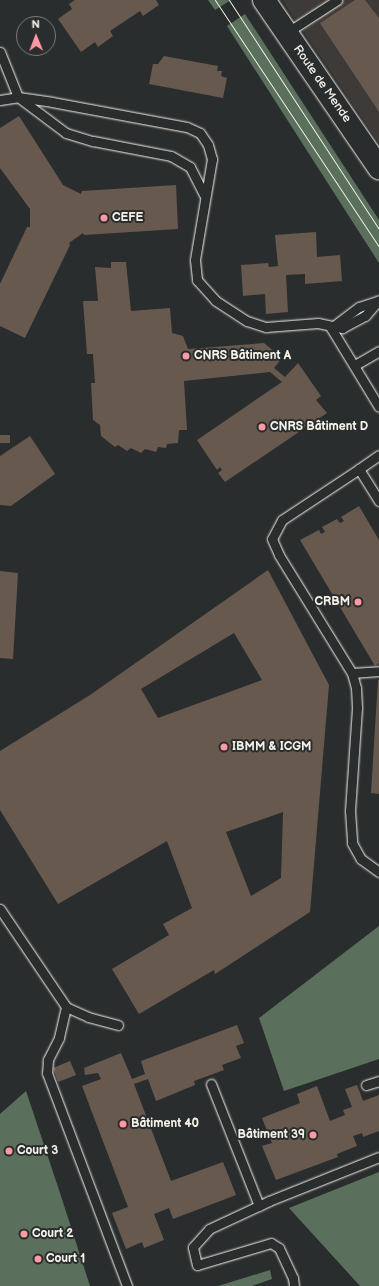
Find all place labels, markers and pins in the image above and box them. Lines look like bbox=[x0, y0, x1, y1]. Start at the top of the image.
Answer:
place label: CEFE bbox=[112, 211, 143, 225]
marker: CEFE bbox=[99, 213, 109, 223]
place label: CNRS Bâtiment A bbox=[194, 349, 291, 363]
marker: CNRS Bâtiment A bbox=[181, 351, 191, 361]
place label: CNRS Bâtiment D bbox=[270, 420, 368, 434]
marker: CNRS Bâtiment D bbox=[257, 422, 267, 432]
place label: CRBM bbox=[314, 595, 350, 609]
marker: CRBM bbox=[353, 597, 363, 607]
place label: IBMM & ICGM bbox=[232, 740, 311, 754]
marker: IBMM & ICGM bbox=[219, 742, 229, 752]
place label: Bâtiment 40 bbox=[131, 1117, 199, 1131]
marker: Bâtiment 40 bbox=[118, 1119, 128, 1129]
place label: Bâtiment 39 bbox=[238, 1128, 305, 1142]
marker: Bâtiment 39 bbox=[308, 1130, 318, 1140]
place label: Court 3 bbox=[17, 1144, 58, 1158]
marker: Court 3 bbox=[4, 1146, 14, 1156]
place label: Court 2 bbox=[32, 1227, 74, 1241]
marker: Court 2 bbox=[19, 1229, 29, 1239]
place label: Court 1 bbox=[46, 1252, 85, 1266]
marker: Court 1 bbox=[33, 1254, 43, 1264]

